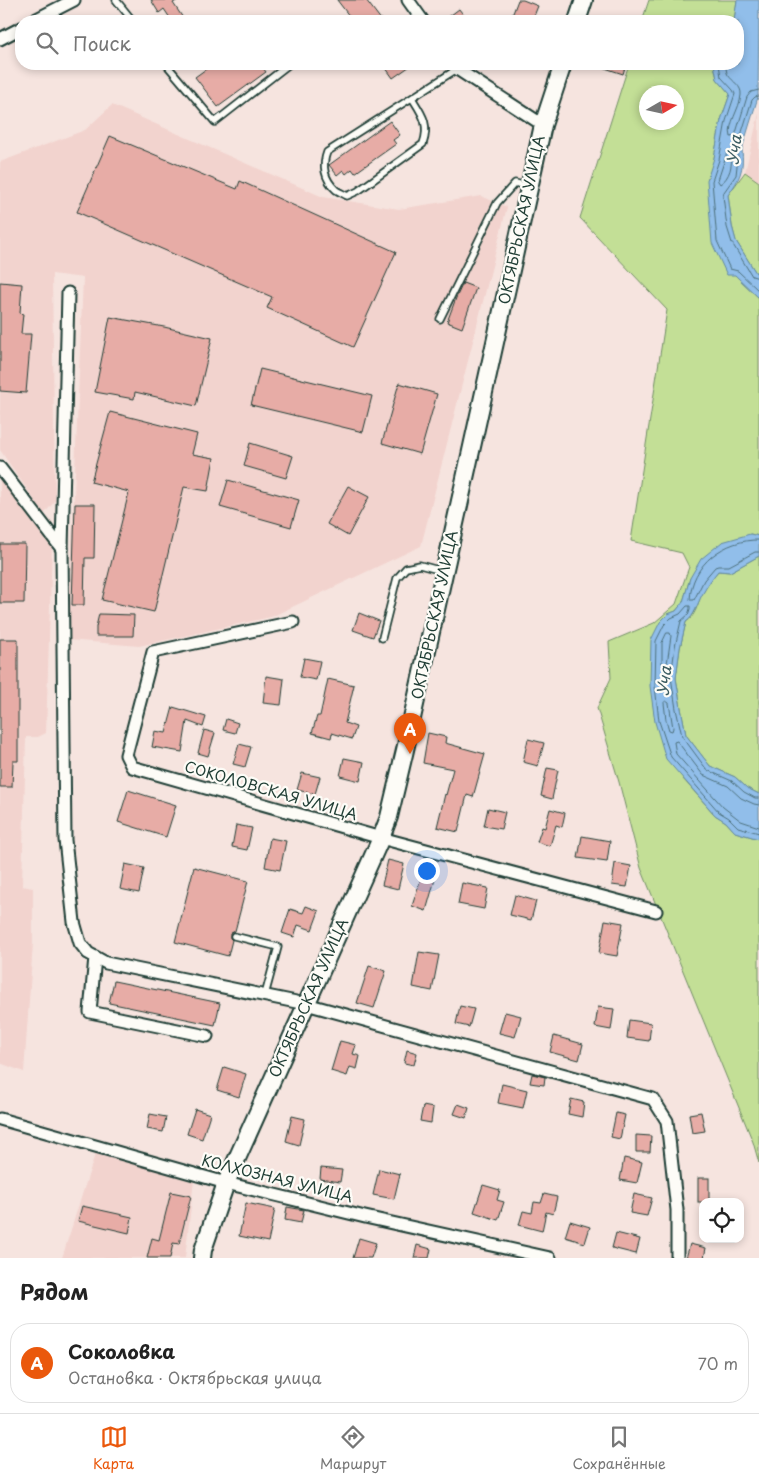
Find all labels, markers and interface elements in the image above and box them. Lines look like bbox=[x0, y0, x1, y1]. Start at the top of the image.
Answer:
search box bbox=[15, 15, 744, 70]
icon: search bbox=[33, 29, 61, 57]
text: Поиск bbox=[73, 29, 131, 57]
north arrow bbox=[639, 85, 684, 130]
water label: Уча bbox=[719, 132, 747, 166]
street label: ОКТЯБРЬСКАЯ УЛИЦА bbox=[491, 133, 550, 306]
street label: ОКТЯБРЬСКАЯ УЛИЦА bbox=[404, 528, 463, 701]
water label: Уча bbox=[650, 664, 677, 697]
pin: A bbox=[394, 713, 426, 754]
street label: СОКОЛОВСКАЯ УЛИЦА bbox=[182, 754, 361, 825]
your location bbox=[414, 858, 440, 884]
street label: ОКТЯБРЬСКАЯ УЛИЦА bbox=[262, 914, 353, 1081]
street label: КОЛХОЗНАЯ УЛИЦА bbox=[199, 1148, 355, 1207]
map controls bbox=[699, 1198, 744, 1243]
button: locate bbox=[699, 1198, 744, 1243]
text: Рядом bbox=[20, 1275, 88, 1307]
text: Соколовка bbox=[68, 1337, 175, 1365]
text: A bbox=[31, 1351, 43, 1375]
text: 70 m bbox=[698, 1351, 738, 1375]
text: Остановка · Октябрьская улица bbox=[68, 1365, 322, 1389]
tab: Карта bbox=[93, 1423, 134, 1474]
tab: Маршрут bbox=[320, 1423, 386, 1474]
tab: Сохранённые bbox=[572, 1423, 666, 1474]

